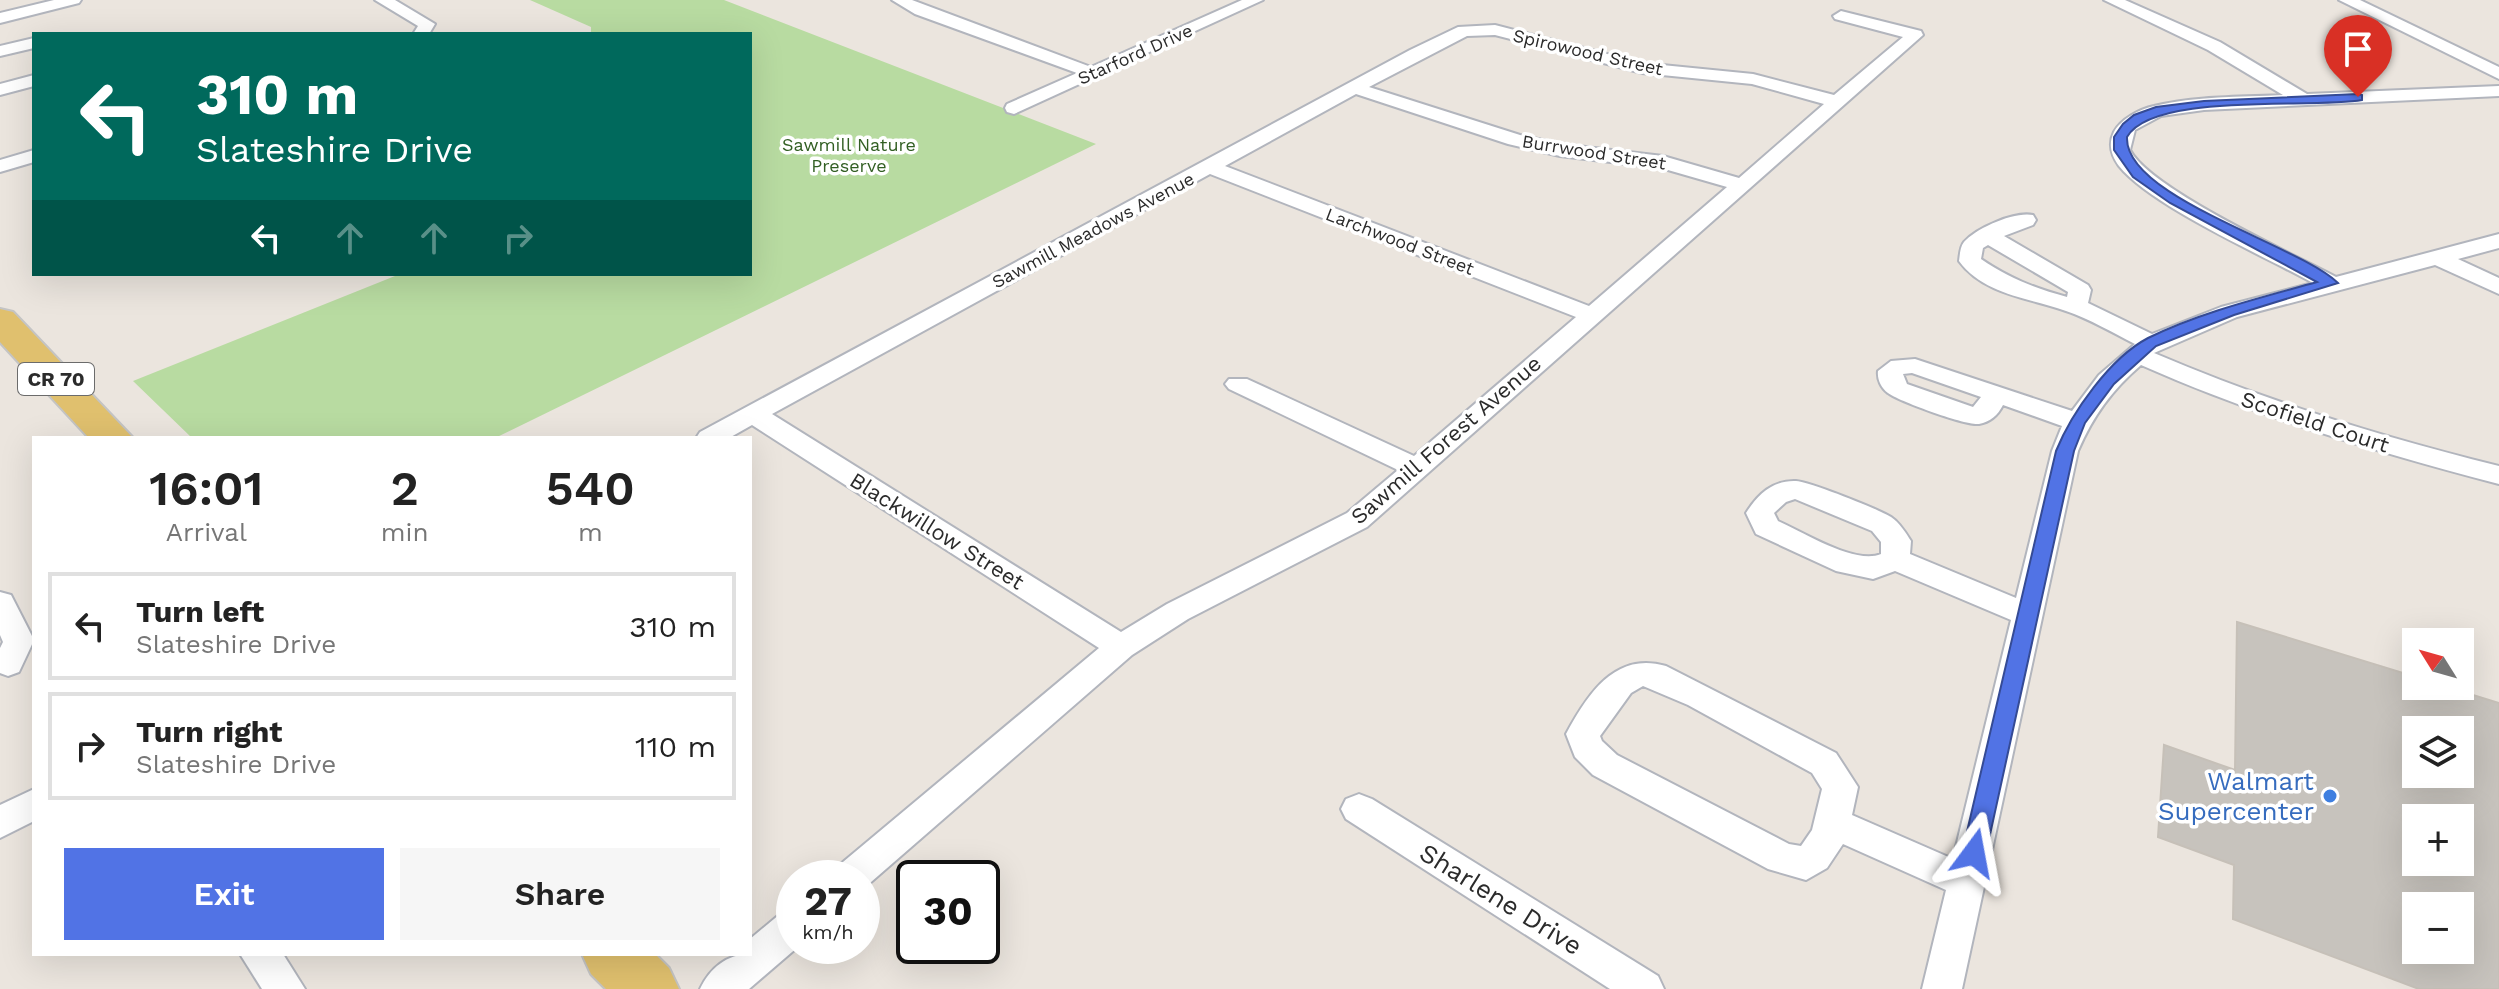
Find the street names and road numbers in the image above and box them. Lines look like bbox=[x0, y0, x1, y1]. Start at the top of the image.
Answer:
street label: Starford Drive bbox=[1074, 19, 1196, 89]
street label: Spirowood Street bbox=[1511, 25, 1665, 80]
street label: Burrwood Street bbox=[1520, 130, 1668, 174]
street label: Sawmill Meadows Avenue bbox=[988, 168, 1198, 292]
street label: Larchwood Street bbox=[1323, 203, 1477, 279]
street label: Sawmill Forest Avenue bbox=[1346, 351, 1546, 529]
road number: CR 70 bbox=[18, 363, 94, 395]
street label: Scofield Court bbox=[2238, 386, 2392, 458]
street label: Blackwillow Street bbox=[845, 467, 1029, 595]
street label: Sharlene Drive bbox=[1414, 837, 1588, 961]

